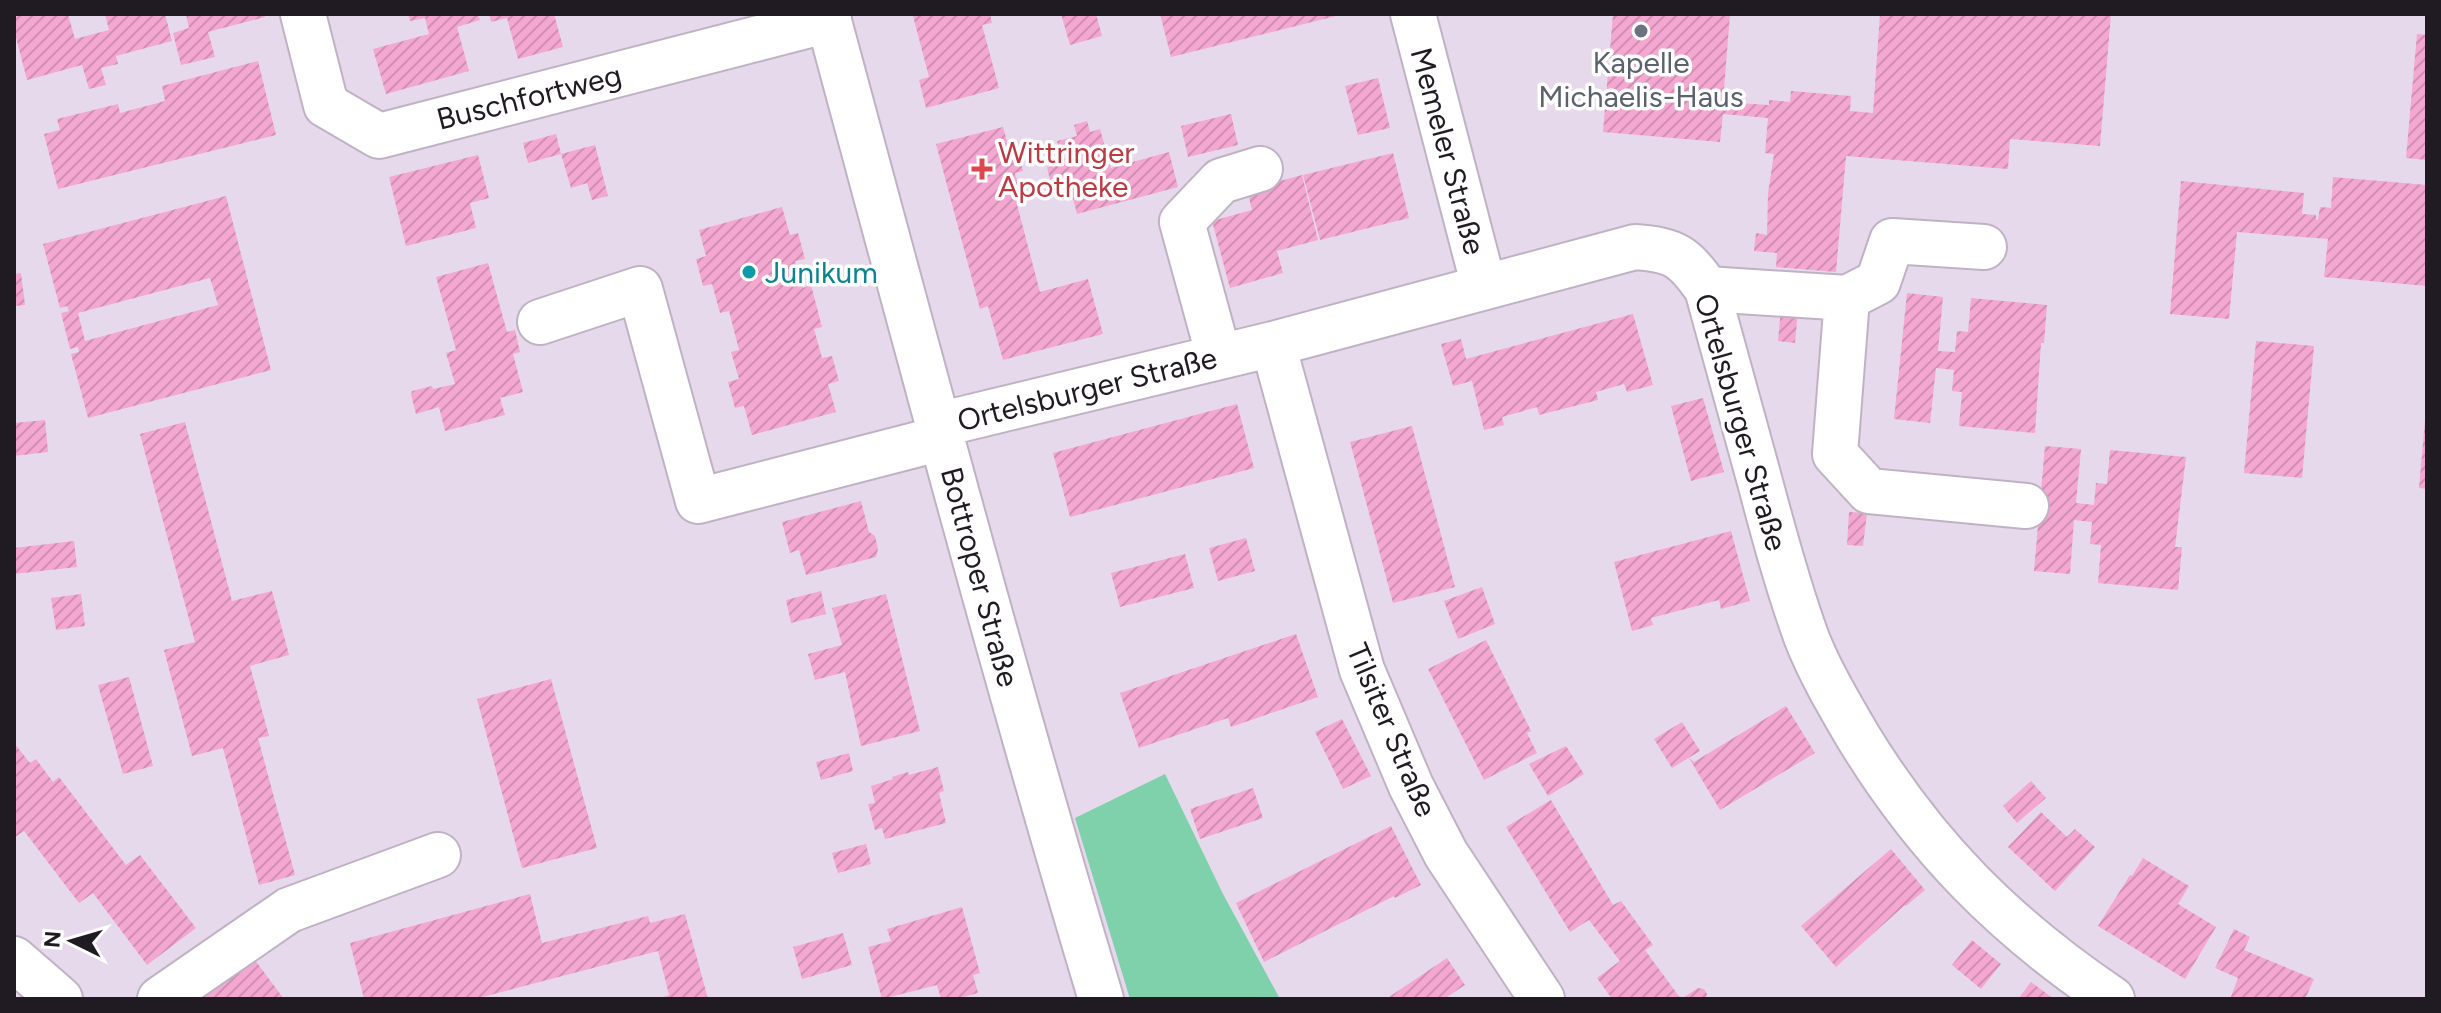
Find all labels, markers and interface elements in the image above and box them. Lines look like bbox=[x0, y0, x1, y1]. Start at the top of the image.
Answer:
marker: Kapelle Michaelis-Haus bbox=[1632, 22, 1650, 40]
street label: Memeler Straße bbox=[1403, 43, 1493, 259]
place label: Kapelle Michaelis-Haus bbox=[1538, 44, 1744, 115]
street label: Buschfortweg bbox=[433, 56, 625, 138]
place label: Wittringer Apotheke bbox=[998, 134, 1134, 205]
marker: Wittringer Apotheke bbox=[973, 160, 991, 178]
place label: Junikum bbox=[765, 254, 878, 291]
marker: Junikum bbox=[740, 263, 758, 281]
street label: Ortelsburger Straße bbox=[1687, 289, 1795, 555]
street label: Ortelsburger Straße bbox=[953, 339, 1221, 439]
street label: Bottroper Straße bbox=[933, 463, 1027, 691]
street label: Tilsiter Straße bbox=[1339, 638, 1445, 822]
north arrow bbox=[32, 901, 112, 981]
text: N bbox=[38, 930, 67, 949]

